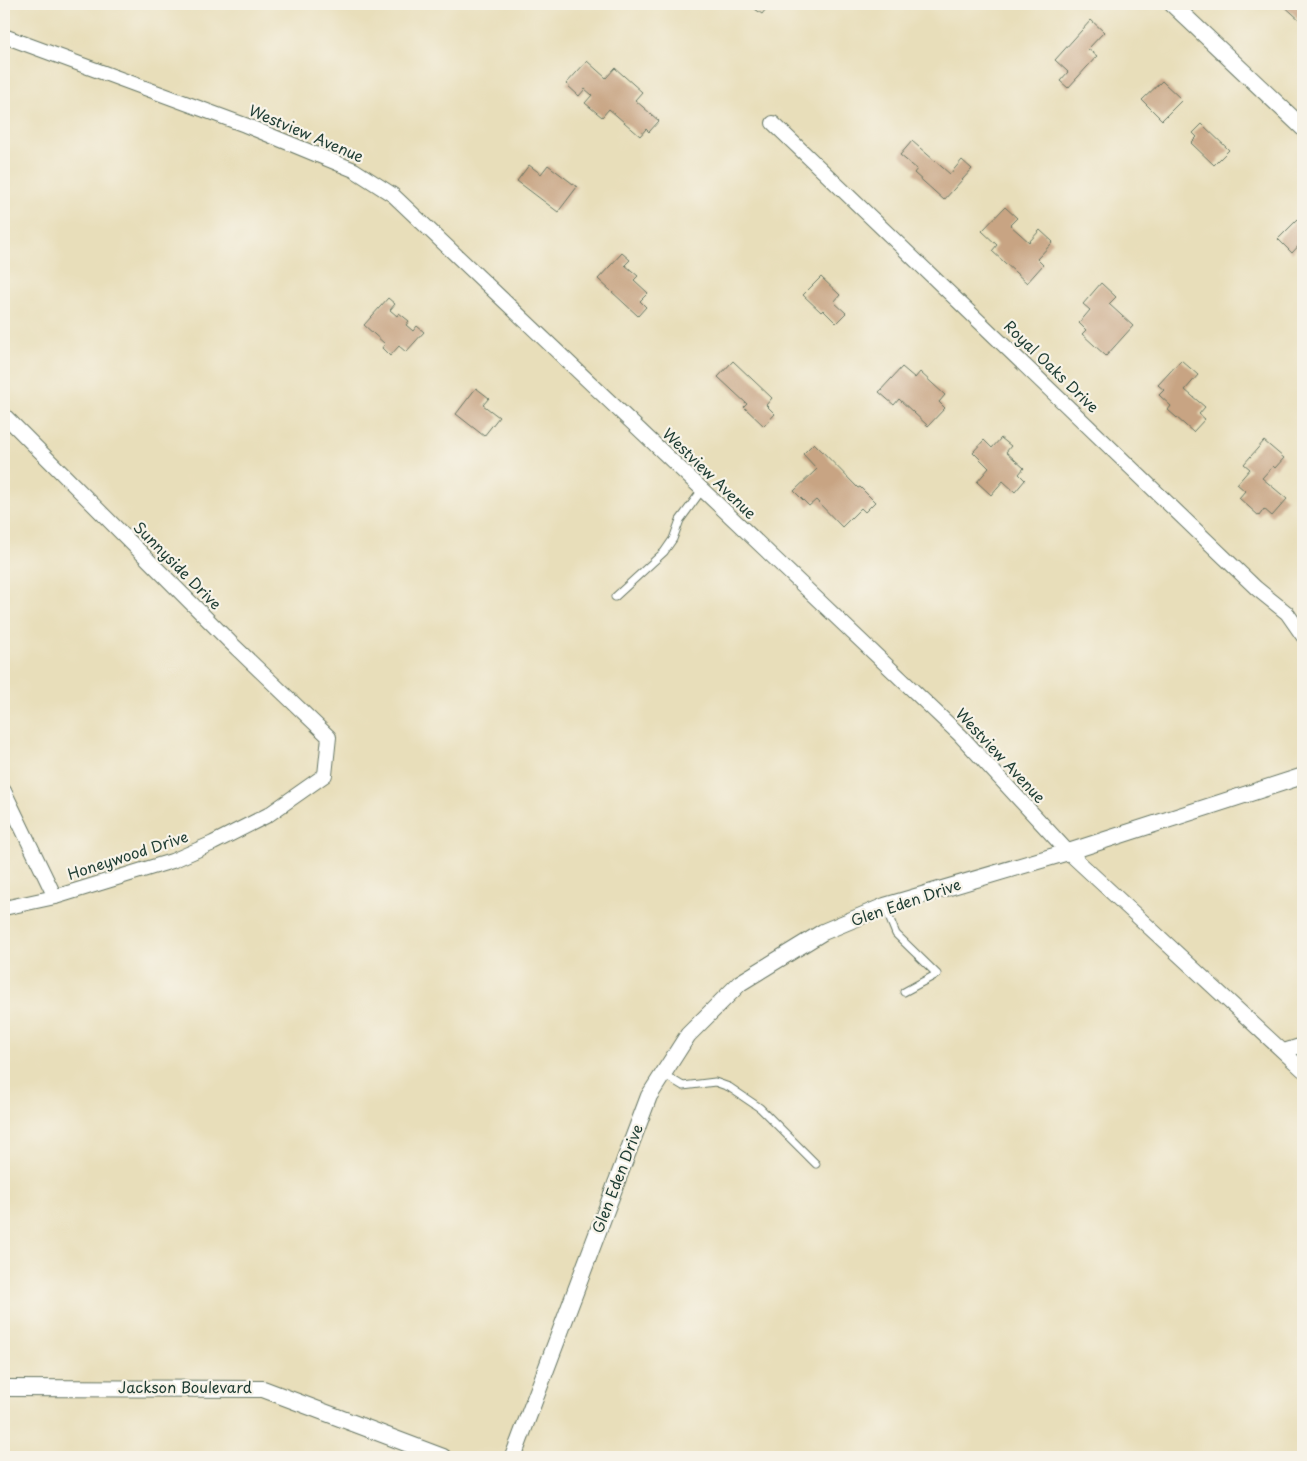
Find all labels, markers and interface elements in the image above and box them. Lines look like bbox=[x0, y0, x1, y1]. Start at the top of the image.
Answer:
street label: Westview Avenue bbox=[246, 98, 368, 167]
street label: Royal Oaks Drive bbox=[999, 314, 1105, 417]
street label: Westview Avenue bbox=[658, 422, 762, 524]
street label: Sunnyside Drive bbox=[129, 516, 227, 614]
street label: Westview Avenue bbox=[951, 702, 1051, 808]
street label: Honeywood Drive bbox=[64, 824, 191, 885]
street label: Glen Eden Drive bbox=[847, 872, 964, 931]
street label: Glen Eden Drive bbox=[585, 1121, 648, 1236]
street label: Jackson Boulevard bbox=[118, 1375, 252, 1398]

